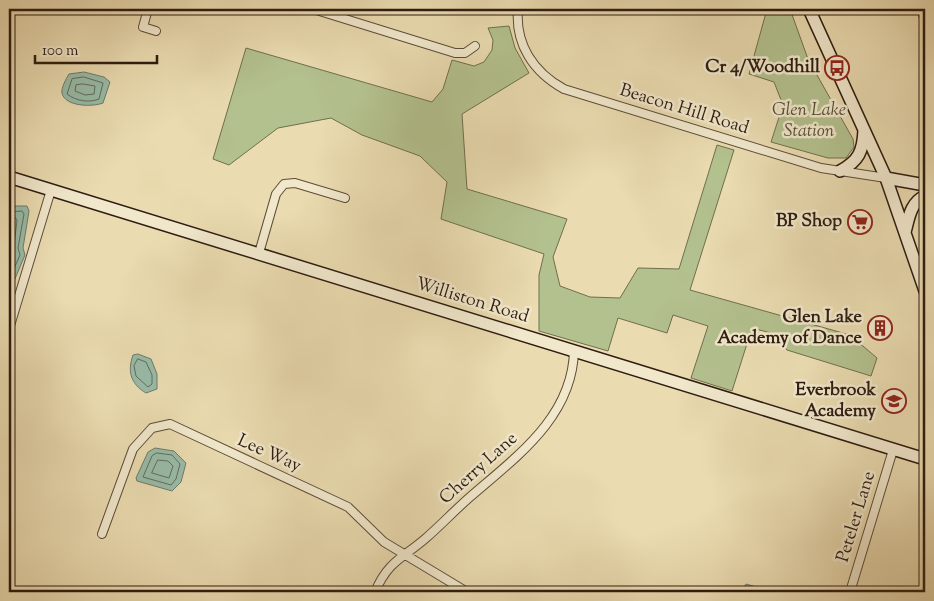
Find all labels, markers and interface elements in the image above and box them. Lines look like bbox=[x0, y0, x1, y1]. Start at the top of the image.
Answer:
scale bar bbox=[35, 32, 158, 64]
text: 100 m bbox=[42, 41, 79, 62]
place label: Cr 4/Woodhill bbox=[705, 55, 821, 81]
bus stop icon: Cr 4/Woodhill bbox=[824, 55, 850, 81]
street label: Beacon Hill Road bbox=[616, 78, 752, 142]
park label: Glen Lake Station bbox=[772, 98, 846, 145]
place label: BP Shop bbox=[776, 209, 842, 235]
supermarket icon: BP Shop bbox=[847, 209, 873, 235]
street label: Williston Road bbox=[412, 271, 532, 331]
place label: Glen Lake Academy of Dance bbox=[717, 305, 863, 352]
building icon: Glen Lake Academy of Dance bbox=[867, 315, 893, 341]
place label: Everbrook Academy bbox=[795, 378, 876, 425]
school or university icon: Everbrook Academy bbox=[881, 388, 907, 414]
street label: Cherry Lane bbox=[434, 427, 524, 511]
street label: Lee Way bbox=[233, 428, 305, 480]
street label: Peteler Lane bbox=[831, 468, 883, 566]

